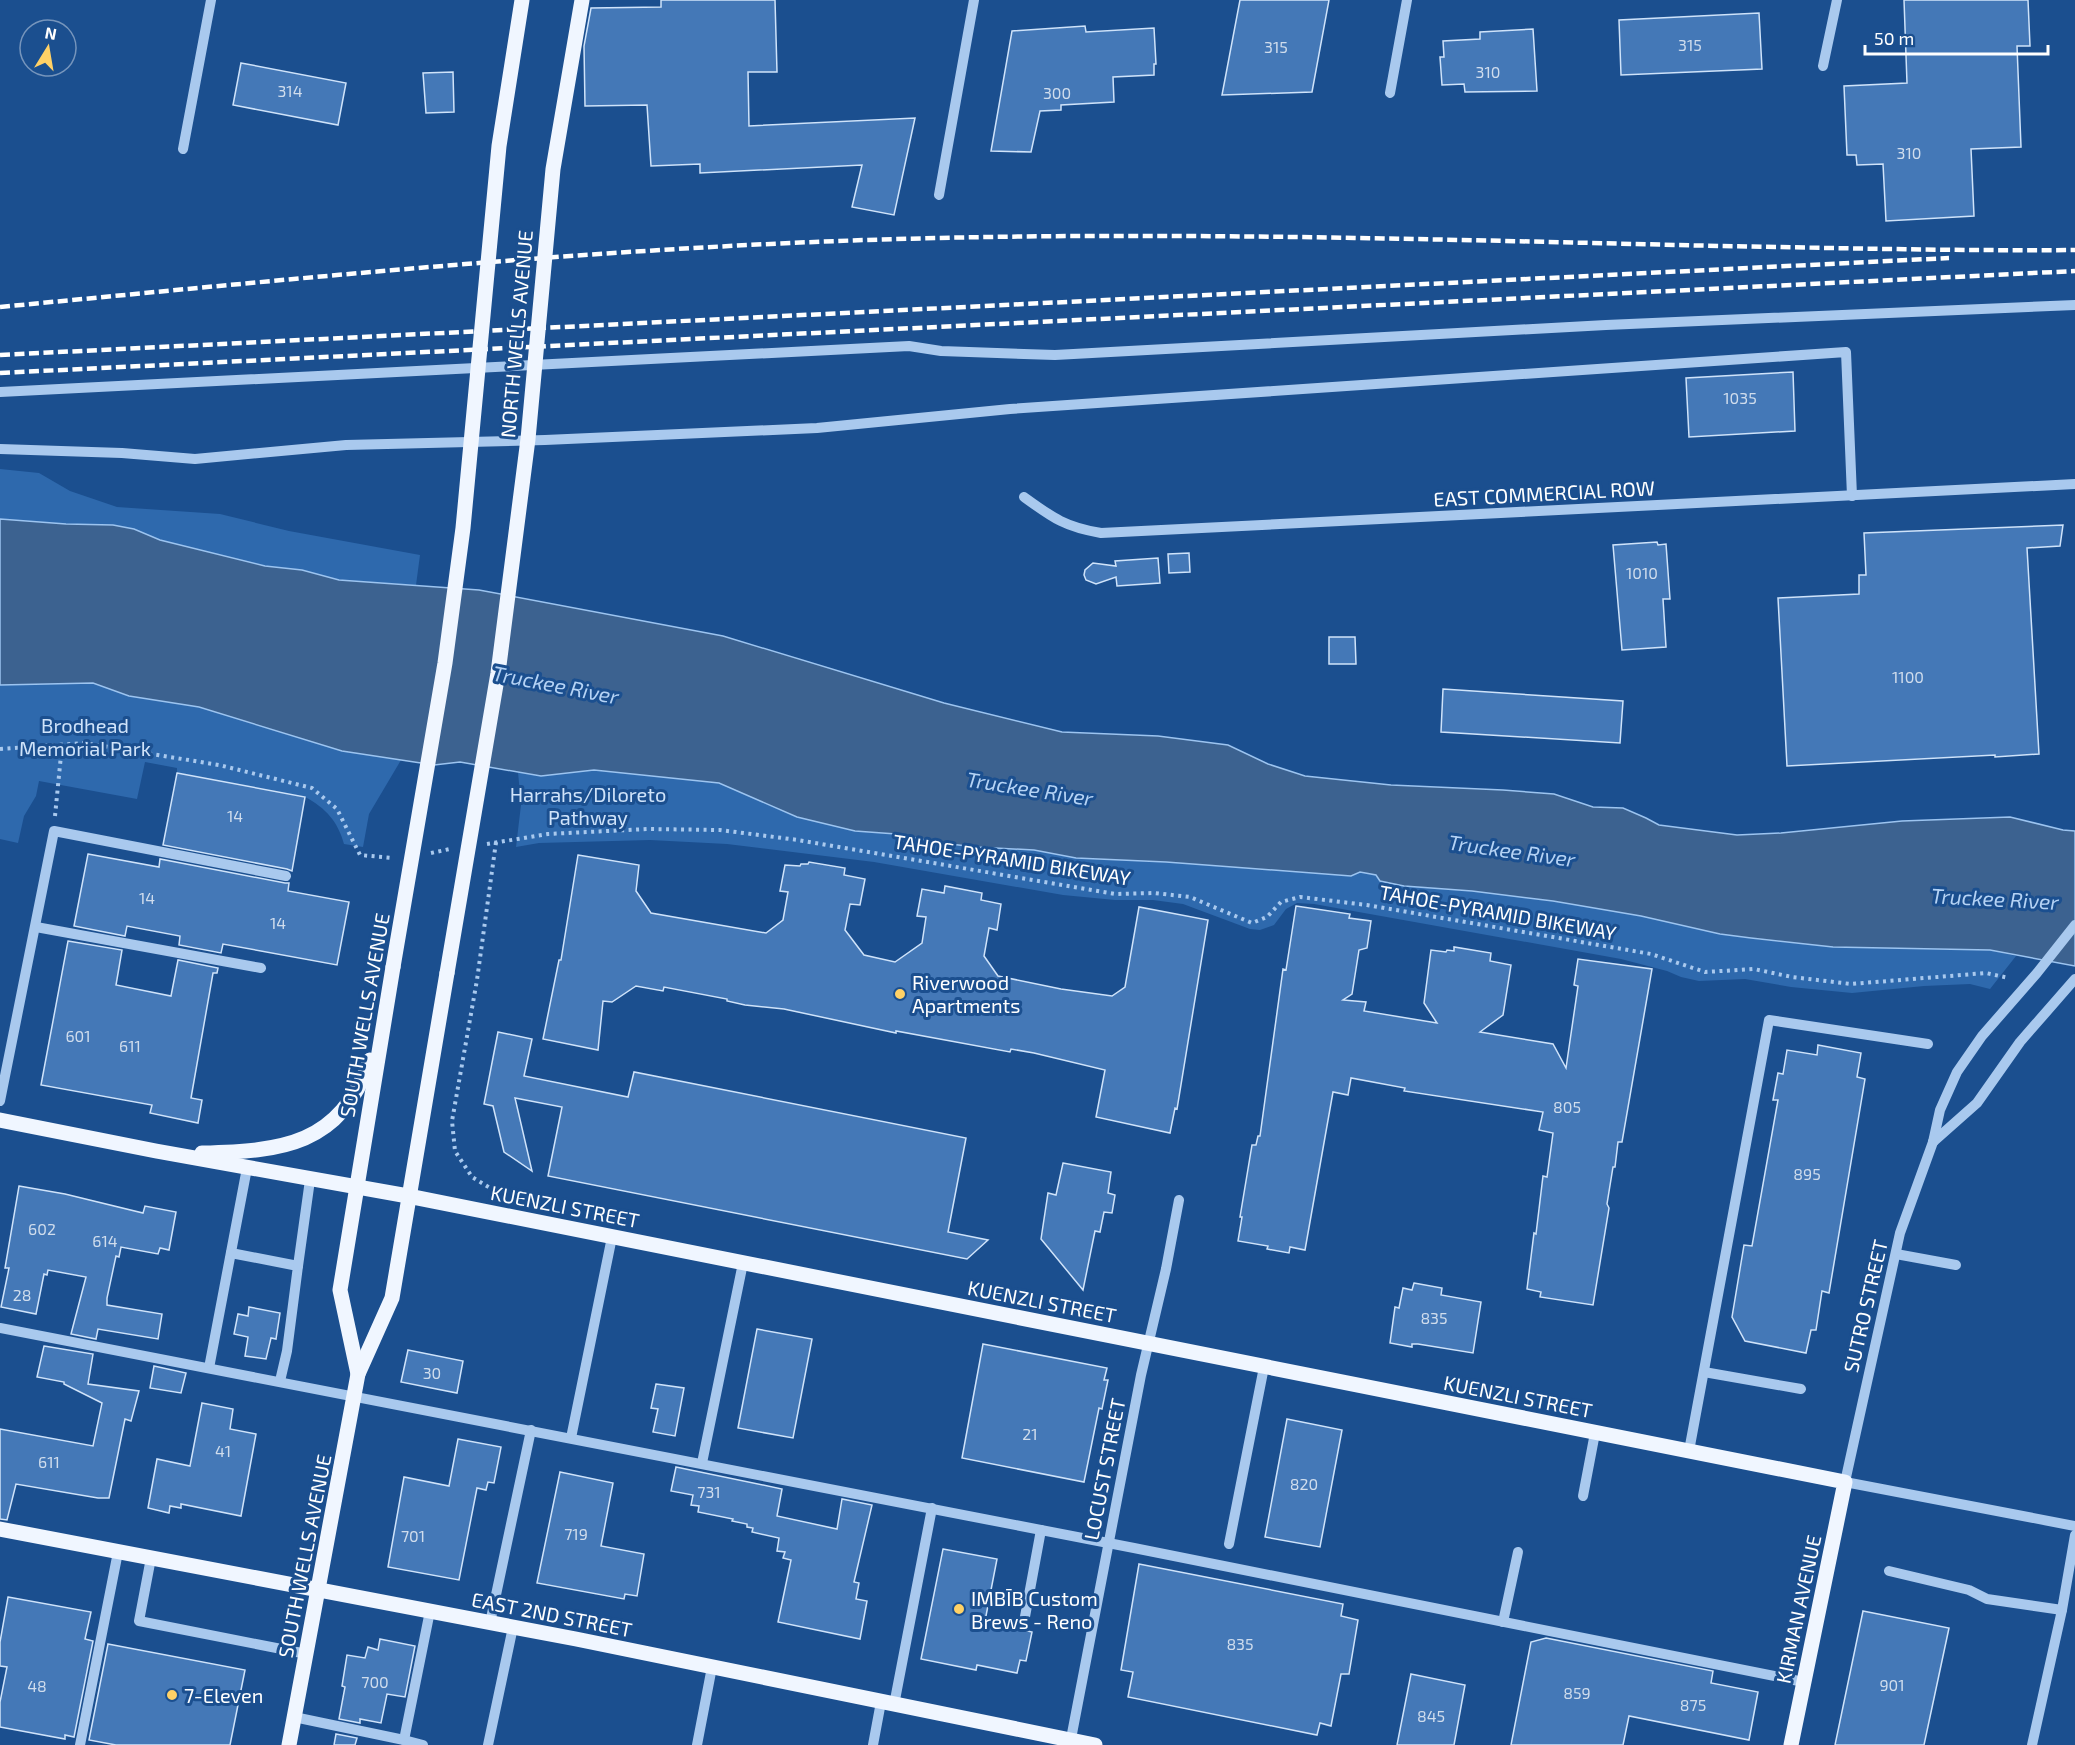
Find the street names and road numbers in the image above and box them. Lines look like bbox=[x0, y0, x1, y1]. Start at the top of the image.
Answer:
street label: NORTH WELLS AVENUE bbox=[495, 229, 537, 439]
street label: EAST COMMERCIAL ROW bbox=[1433, 475, 1655, 511]
street label: TAHOE-PYRAMID BIKEWAY bbox=[892, 828, 1133, 890]
street label: TAHOE-PYRAMID BIKEWAY bbox=[1378, 879, 1619, 945]
street label: SOUTH WELLS AVENUE bbox=[334, 911, 394, 1119]
street label: KUENZLI STREET bbox=[489, 1180, 642, 1232]
street label: SUTRO STREET bbox=[1838, 1237, 1892, 1375]
street label: KUENZLI STREET bbox=[966, 1275, 1119, 1327]
street label: KUENZLI STREET bbox=[1442, 1370, 1595, 1422]
street label: LOCUST STREET bbox=[1078, 1396, 1130, 1542]
street label: SOUTH WELLS AVENUE bbox=[272, 1452, 336, 1660]
street label: KIRMAN AVENUE bbox=[1771, 1533, 1825, 1685]
street label: EAST 2ND STREET bbox=[470, 1587, 635, 1641]

